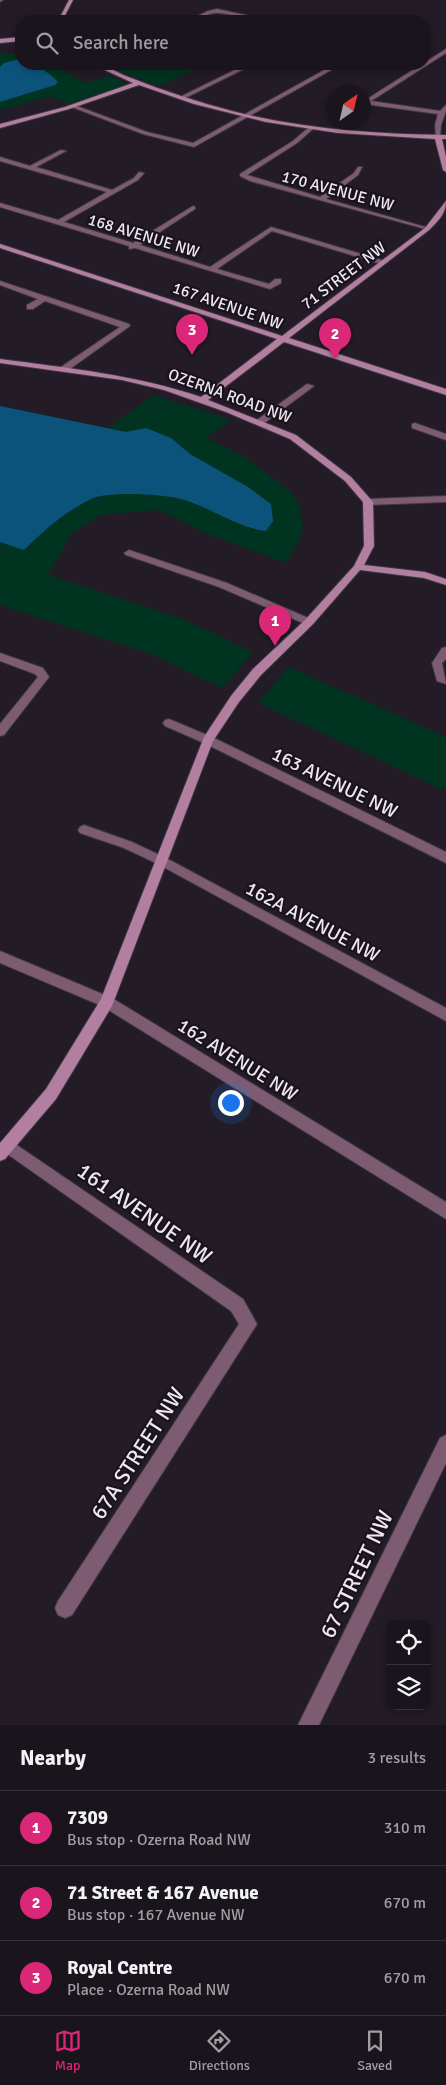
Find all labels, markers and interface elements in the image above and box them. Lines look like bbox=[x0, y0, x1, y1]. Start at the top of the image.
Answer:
search box bbox=[15, 15, 431, 70]
icon: search bbox=[33, 29, 61, 57]
text: Search here bbox=[73, 31, 169, 55]
north arrow bbox=[326, 85, 371, 130]
street label: 170 AVENUE NW bbox=[279, 166, 396, 216]
street label: 168 AVENUE NW bbox=[86, 210, 202, 262]
street label: 71 STREET NW bbox=[297, 237, 390, 314]
street label: 167 AVENUE NW bbox=[170, 278, 286, 334]
pin: 3 bbox=[176, 314, 208, 355]
pin: 2 bbox=[319, 318, 351, 359]
street label: OZERNA ROAD NW bbox=[165, 364, 294, 428]
pin: 1 bbox=[259, 605, 291, 646]
street label: 163 AVENUE NW bbox=[268, 742, 401, 824]
street label: 162A AVENUE NW bbox=[241, 876, 384, 967]
street label: 162 AVENUE NW bbox=[173, 1013, 302, 1106]
your location bbox=[218, 1090, 244, 1116]
street label: 161 AVENUE NW bbox=[72, 1157, 218, 1270]
street label: 67A STREET NW bbox=[85, 1382, 190, 1524]
street label: 67 STREET NW bbox=[314, 1506, 399, 1642]
map controls bbox=[386, 1620, 431, 1710]
button: locate bbox=[386, 1620, 431, 1665]
button: layers bbox=[386, 1665, 431, 1710]
text: Nearby bbox=[20, 1745, 86, 1771]
text: 3 results bbox=[367, 1748, 426, 1768]
text: 7309 bbox=[67, 1806, 108, 1830]
text: 1 bbox=[32, 1818, 40, 1838]
text: 310 m bbox=[384, 1818, 426, 1838]
text: Bus stop · Ozerna Road NW bbox=[67, 1830, 251, 1850]
text: 71 Street & 167 Avenue bbox=[67, 1881, 259, 1905]
text: 2 bbox=[32, 1893, 40, 1913]
text: 670 m bbox=[384, 1893, 426, 1913]
text: Bus stop · 167 Avenue NW bbox=[67, 1905, 245, 1925]
text: Royal Centre bbox=[67, 1956, 172, 1980]
text: 3 bbox=[32, 1968, 40, 1988]
text: 670 m bbox=[384, 1968, 426, 1988]
text: Place · Ozerna Road NW bbox=[67, 1980, 230, 2000]
tab: Map bbox=[54, 2027, 82, 2074]
tab: Directions bbox=[189, 2027, 250, 2074]
tab: Saved bbox=[357, 2027, 392, 2074]

